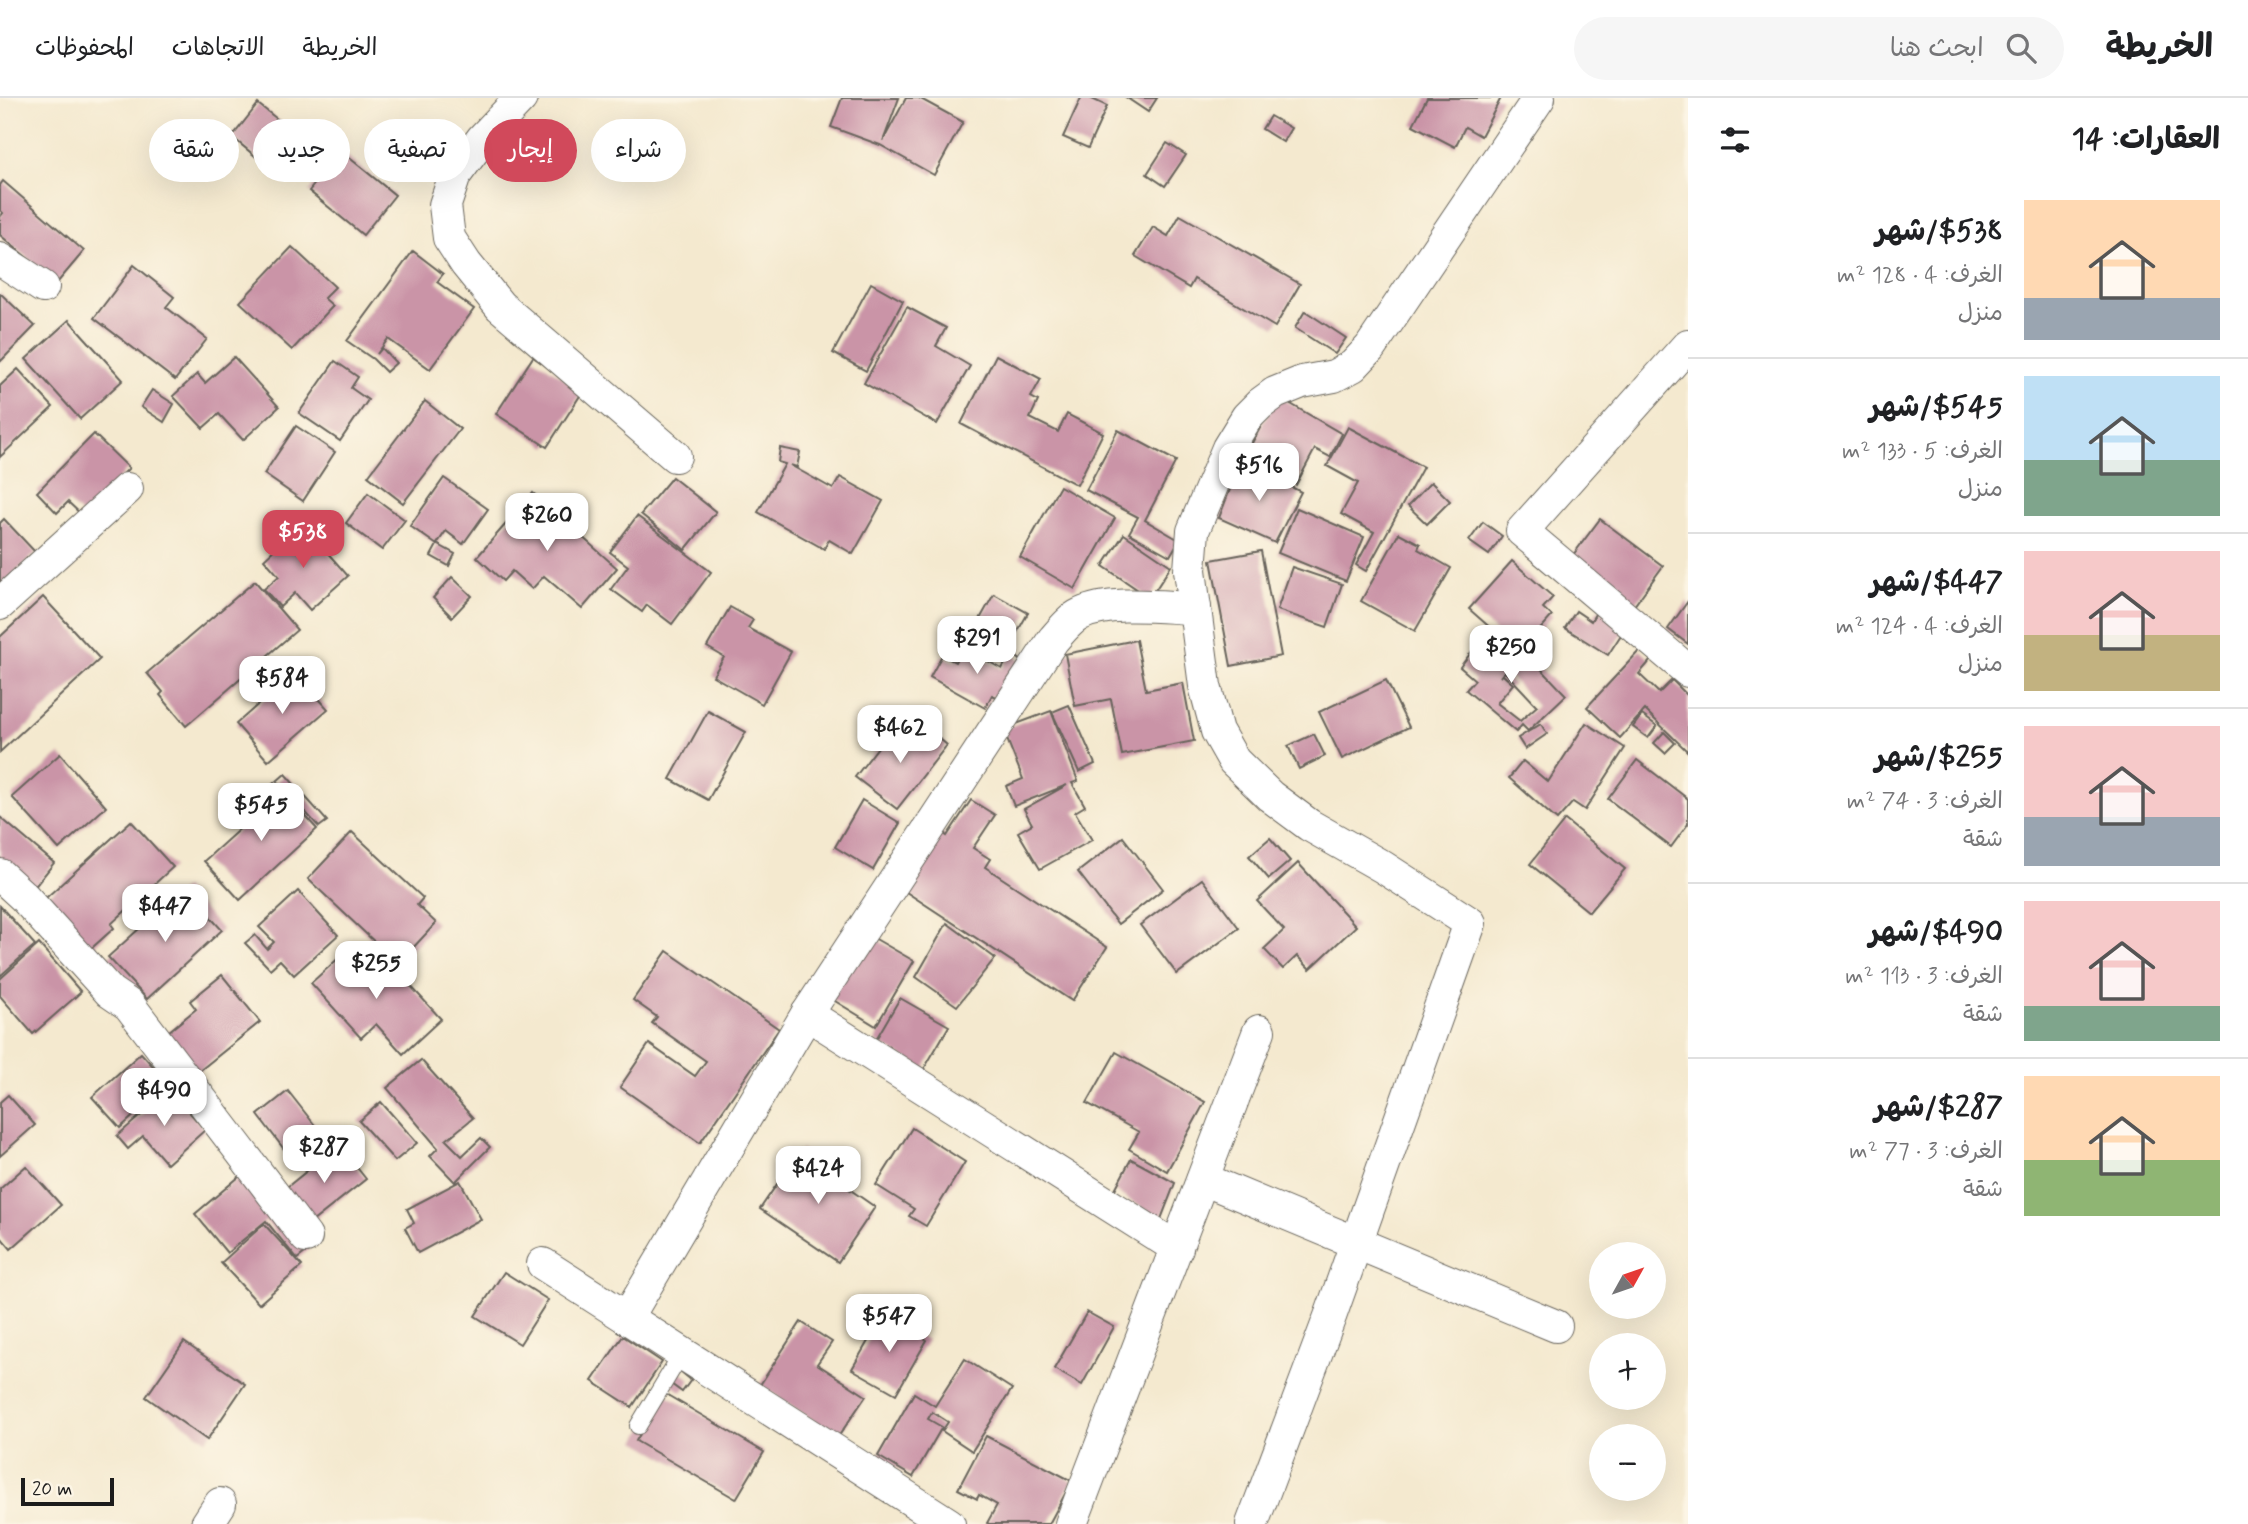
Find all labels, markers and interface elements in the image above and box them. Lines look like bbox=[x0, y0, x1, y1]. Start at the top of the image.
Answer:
search box bbox=[1574, 17, 2064, 80]
text: الخريطة bbox=[2106, 26, 2213, 70]
icon: search bbox=[2002, 29, 2040, 67]
text: ابحث هنا bbox=[1890, 32, 1984, 66]
text: المحفوظات bbox=[35, 33, 134, 64]
text: الاتجاهات bbox=[172, 33, 265, 64]
text: الخريطة bbox=[303, 33, 377, 64]
chip: شقة bbox=[149, 119, 239, 182]
chip: جديد bbox=[253, 119, 350, 182]
chip: تصفية bbox=[364, 119, 470, 182]
chip: إيجار bbox=[484, 119, 577, 182]
chip: شراء bbox=[591, 119, 686, 182]
text: العقارات: 14 bbox=[2072, 120, 2220, 159]
icon: filters bbox=[1716, 121, 1754, 159]
text: $538/شهر bbox=[1875, 212, 2003, 251]
icon: home bbox=[2080, 228, 2164, 312]
text: الغرف: 4 · 128 m² bbox=[1837, 261, 2003, 291]
text: منزل bbox=[1958, 299, 2003, 329]
text: $545/شهر bbox=[1869, 388, 2003, 427]
icon: home bbox=[2080, 404, 2164, 488]
text: الغرف: 5 · 133 m² bbox=[1842, 437, 2003, 467]
pin: $516 bbox=[1218, 444, 1300, 503]
text: $516 bbox=[1235, 451, 1283, 481]
text: منزل bbox=[1958, 475, 2003, 505]
pin: $260 bbox=[506, 494, 588, 553]
text: $260 bbox=[521, 501, 573, 531]
pin: $538 bbox=[262, 510, 344, 570]
text: $538 bbox=[278, 518, 328, 548]
text: $447/شهر bbox=[1870, 563, 2003, 602]
icon: home bbox=[2080, 579, 2164, 663]
text: الغرف: 4 · 124 m² bbox=[1836, 612, 2003, 642]
pin: $291 bbox=[936, 616, 1018, 676]
text: $291 bbox=[953, 624, 1001, 654]
pin: $250 bbox=[1470, 626, 1552, 685]
text: $250 bbox=[1486, 633, 1536, 663]
text: منزل bbox=[1958, 650, 2003, 680]
pin: $584 bbox=[241, 656, 323, 716]
text: $584 bbox=[255, 664, 309, 694]
pin: $462 bbox=[859, 706, 941, 765]
text: $462 bbox=[873, 713, 927, 743]
text: $255/شهر bbox=[1875, 738, 2003, 777]
icon: home bbox=[2080, 754, 2164, 838]
pin: $545 bbox=[220, 784, 302, 843]
text: الغرف: 3 · 74 m² bbox=[1847, 787, 2003, 817]
text: $545 bbox=[234, 791, 288, 821]
text: شقة bbox=[1963, 825, 2003, 855]
pin: $447 bbox=[124, 884, 206, 944]
text: $447 bbox=[138, 892, 192, 922]
text: $490/شهر bbox=[1869, 913, 2003, 952]
icon: home bbox=[2080, 929, 2164, 1013]
pin: $255 bbox=[335, 942, 417, 1001]
text: $255 bbox=[351, 949, 401, 979]
text: الغرف: 3 · 113 m² bbox=[1845, 962, 2003, 992]
text: شقة bbox=[1963, 1000, 2003, 1030]
pin: $490 bbox=[123, 1068, 205, 1128]
text: $490 bbox=[137, 1076, 191, 1106]
text: $287/شهر bbox=[1874, 1088, 2003, 1127]
icon: home bbox=[2080, 1104, 2164, 1188]
pin: $287 bbox=[283, 1126, 365, 1185]
text: $287 bbox=[299, 1133, 349, 1163]
text: الغرف: 3 · 77 m² bbox=[1849, 1137, 2003, 1167]
pin: $424 bbox=[777, 1146, 859, 1206]
text: $424 bbox=[792, 1154, 844, 1184]
text: شقة bbox=[1963, 1175, 2003, 1205]
north arrow bbox=[1589, 1242, 1666, 1320]
map controls bbox=[1589, 1242, 1666, 1501]
pin: $547 bbox=[848, 1294, 930, 1354]
text: $547 bbox=[862, 1302, 916, 1332]
button: + bbox=[1589, 1333, 1666, 1410]
button: − bbox=[1589, 1424, 1666, 1501]
scale bar bbox=[21, 1475, 114, 1507]
text: 20 m bbox=[32, 1477, 72, 1502]

